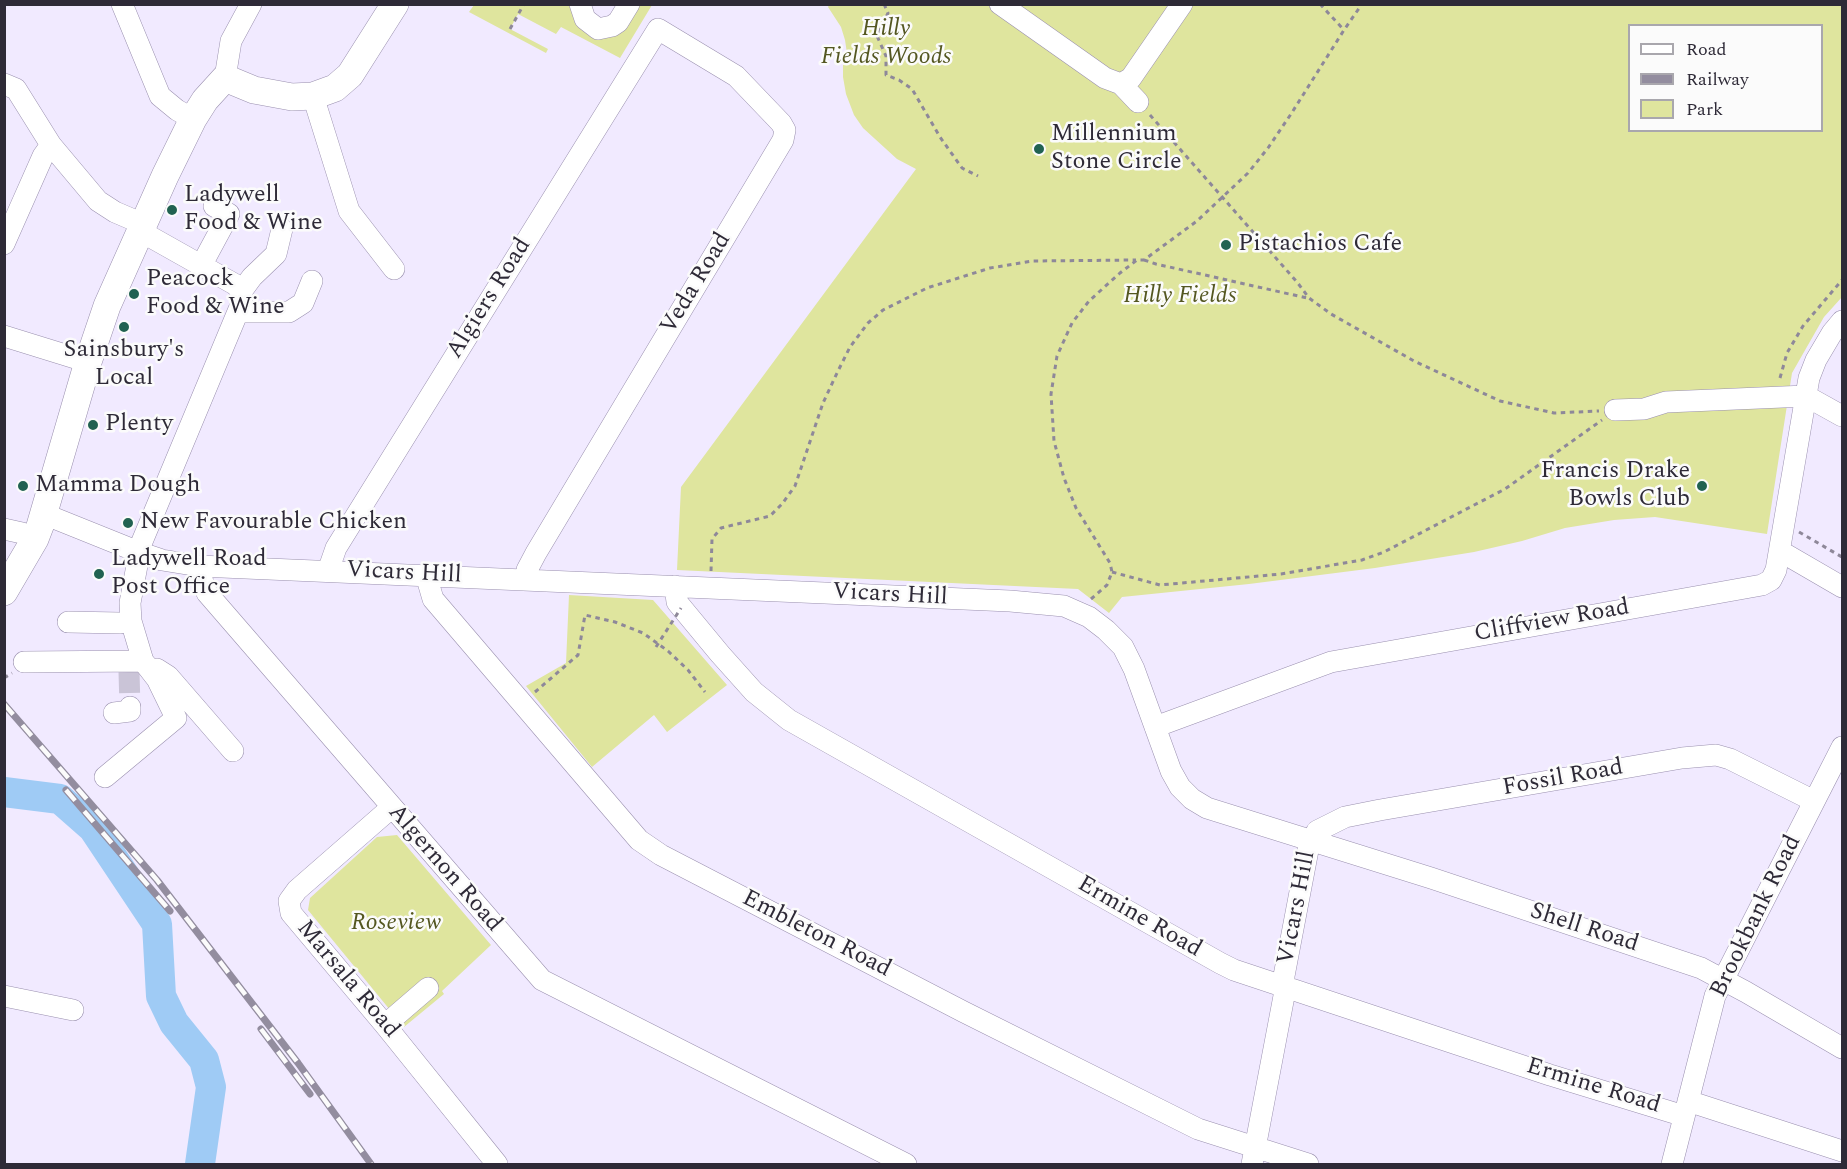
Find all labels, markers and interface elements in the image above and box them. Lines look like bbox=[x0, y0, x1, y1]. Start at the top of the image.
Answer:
park label: Hilly Fields Woods bbox=[821, 16, 951, 72]
legend bbox=[1628, 24, 1823, 132]
text: Road bbox=[1686, 36, 1727, 63]
text: Railway bbox=[1686, 66, 1749, 93]
text: Park bbox=[1686, 96, 1723, 123]
place label: Millennium Stone Circle bbox=[1051, 121, 1182, 177]
marker: Millennium Stone Circle bbox=[1032, 142, 1046, 156]
place label: Ladywell Food & Wine bbox=[184, 182, 323, 238]
marker: Ladywell Food & Wine bbox=[165, 203, 179, 217]
street label: Veda Road bbox=[655, 228, 739, 340]
place label: Pistachios Cafe bbox=[1238, 231, 1402, 259]
street label: Algiers Road bbox=[441, 233, 539, 365]
marker: Pistachios Cafe bbox=[1219, 238, 1233, 252]
place label: Peacock Food & Wine bbox=[146, 266, 285, 322]
park label: Hilly Fields bbox=[1124, 283, 1236, 311]
marker: Peacock Food & Wine bbox=[127, 287, 141, 301]
marker: Sainsbury's Local bbox=[117, 320, 131, 334]
place label: Sainsbury's Local bbox=[64, 337, 184, 393]
place label: Plenty bbox=[105, 411, 173, 439]
marker: Plenty bbox=[86, 418, 100, 432]
place label: Francis Drake Bowls Club bbox=[1541, 458, 1690, 514]
place label: Mamma Dough bbox=[35, 472, 201, 500]
marker: Mamma Dough bbox=[16, 479, 30, 493]
marker: Francis Drake Bowls Club bbox=[1695, 479, 1709, 493]
place label: New Favourable Chicken bbox=[140, 509, 407, 537]
marker: New Favourable Chicken bbox=[121, 516, 135, 530]
place label: Ladywell Road Post Office bbox=[111, 546, 267, 602]
street label: Vicars Hill bbox=[346, 557, 462, 591]
marker: Ladywell Road Post Office bbox=[92, 567, 106, 581]
street label: Vicars Hill bbox=[832, 579, 948, 613]
street label: Cliffview Road bbox=[1472, 594, 1632, 650]
street label: Fossil Road bbox=[1500, 754, 1626, 804]
street label: Algernon Road bbox=[381, 799, 507, 939]
street label: Brookbank Road bbox=[1705, 831, 1809, 1003]
street label: Vicars Hill bbox=[1273, 849, 1323, 967]
street label: Ermine Road bbox=[1072, 871, 1206, 965]
street label: Embleton Road bbox=[737, 885, 895, 985]
street label: Shell Road bbox=[1526, 898, 1642, 960]
park label: Roseview bbox=[351, 910, 441, 938]
street label: Marsala Road bbox=[289, 915, 405, 1045]
street label: Ermine Road bbox=[1522, 1053, 1664, 1121]

